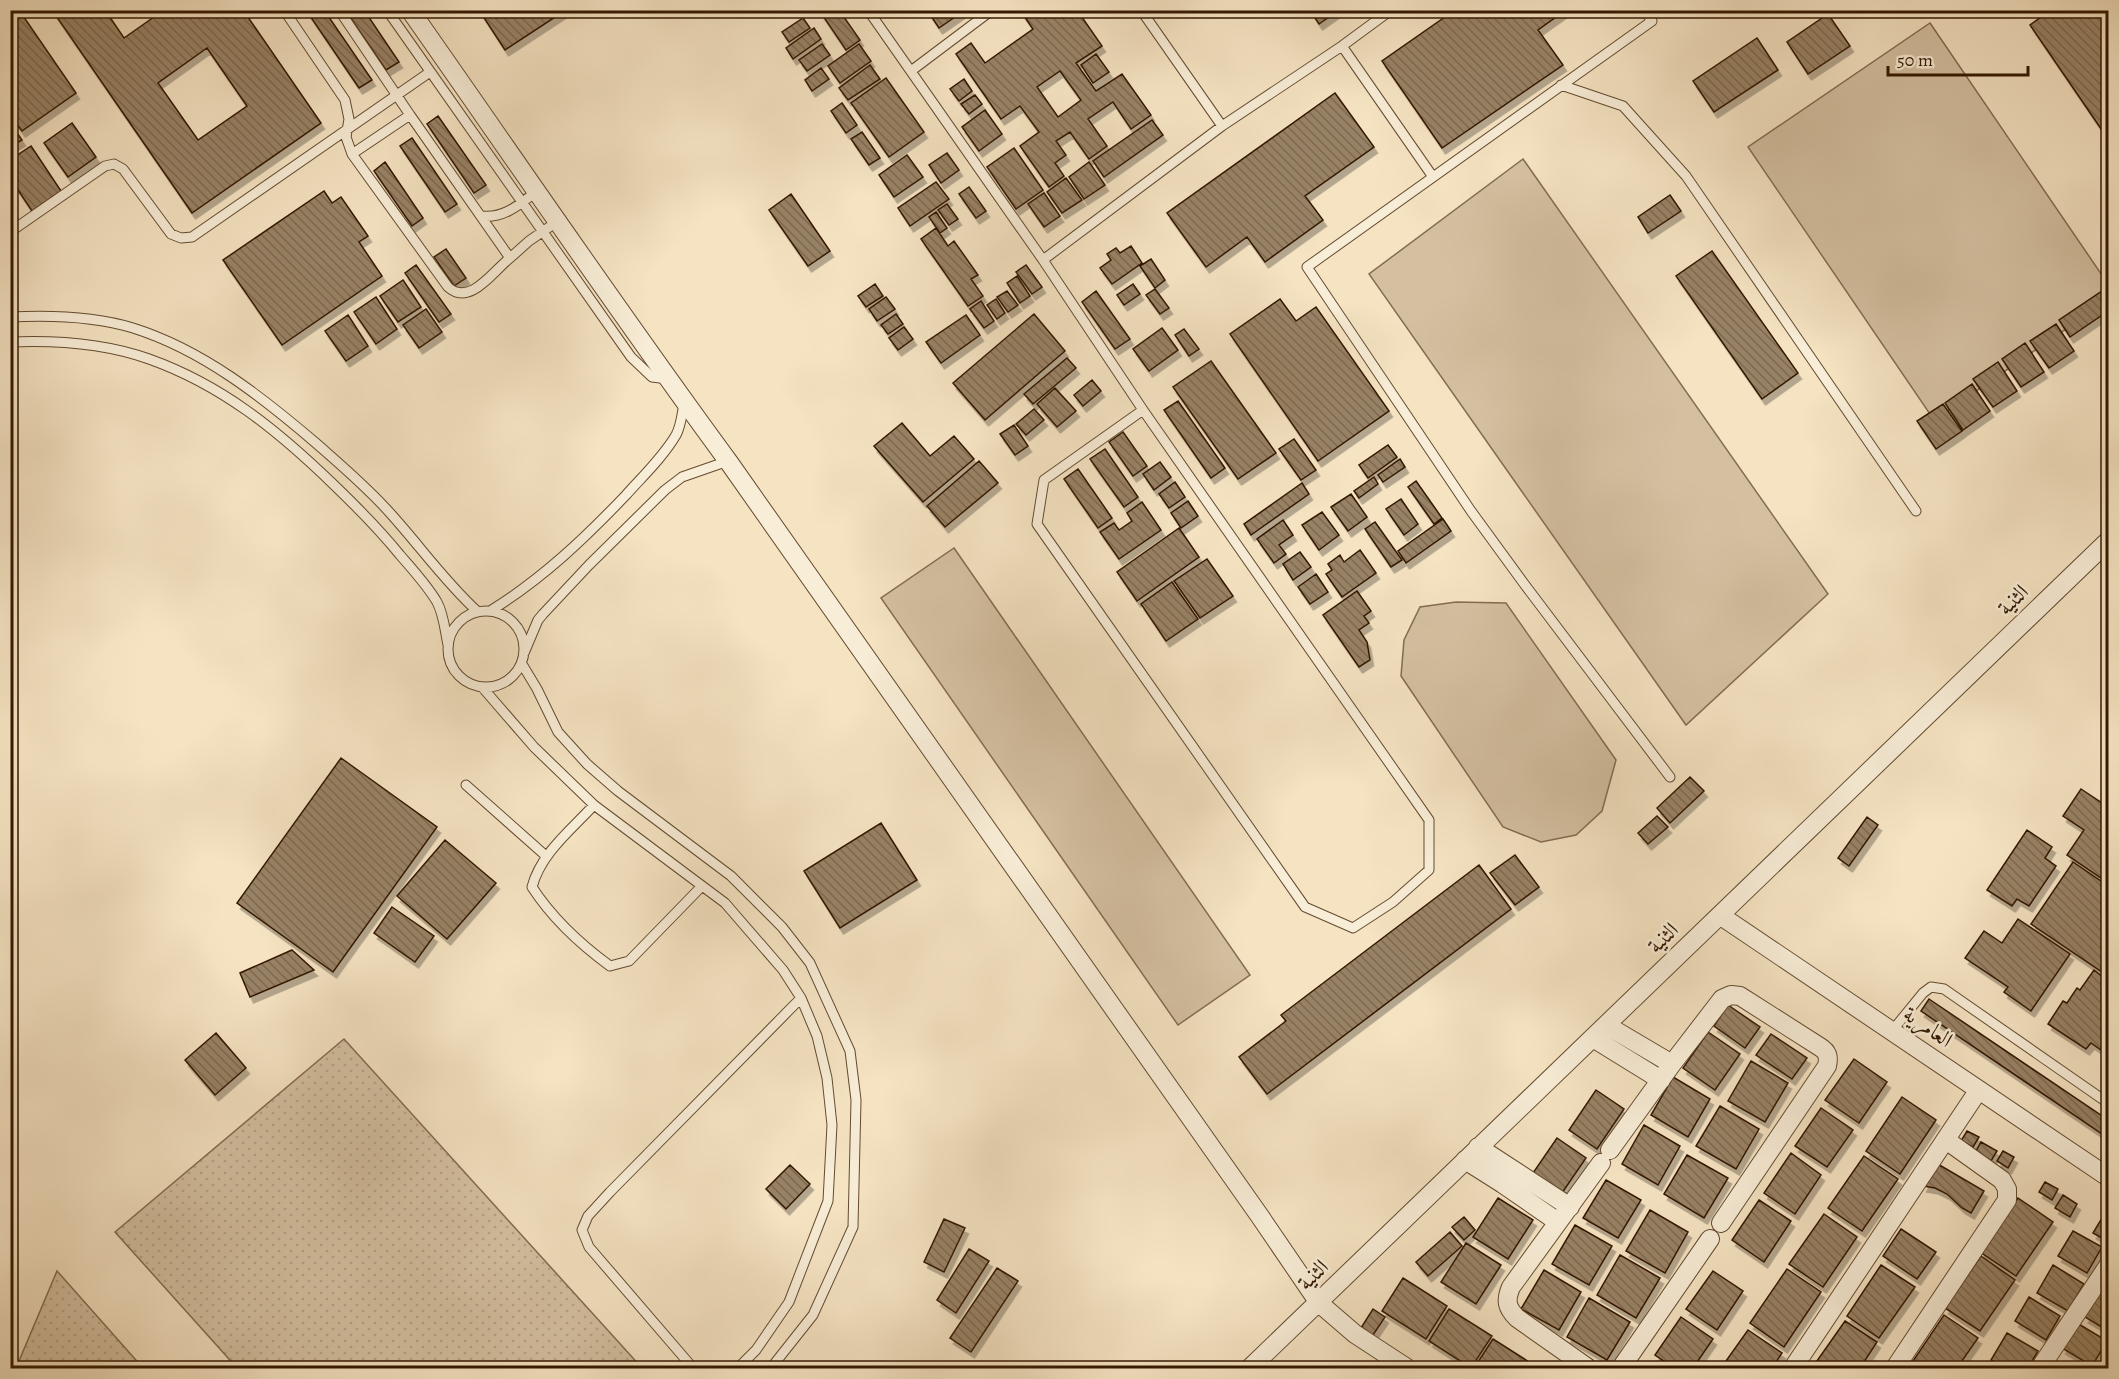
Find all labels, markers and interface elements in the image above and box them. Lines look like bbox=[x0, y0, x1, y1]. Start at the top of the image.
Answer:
scale bar bbox=[1888, 39, 2028, 77]
text: 50 m bbox=[1897, 48, 1933, 72]
street label: الثنية bbox=[1991, 578, 2035, 622]
street label: الثنية bbox=[1641, 916, 1685, 960]
street label: العامرية bbox=[1897, 999, 1959, 1055]
street label: الثنية bbox=[1291, 1253, 1335, 1297]

